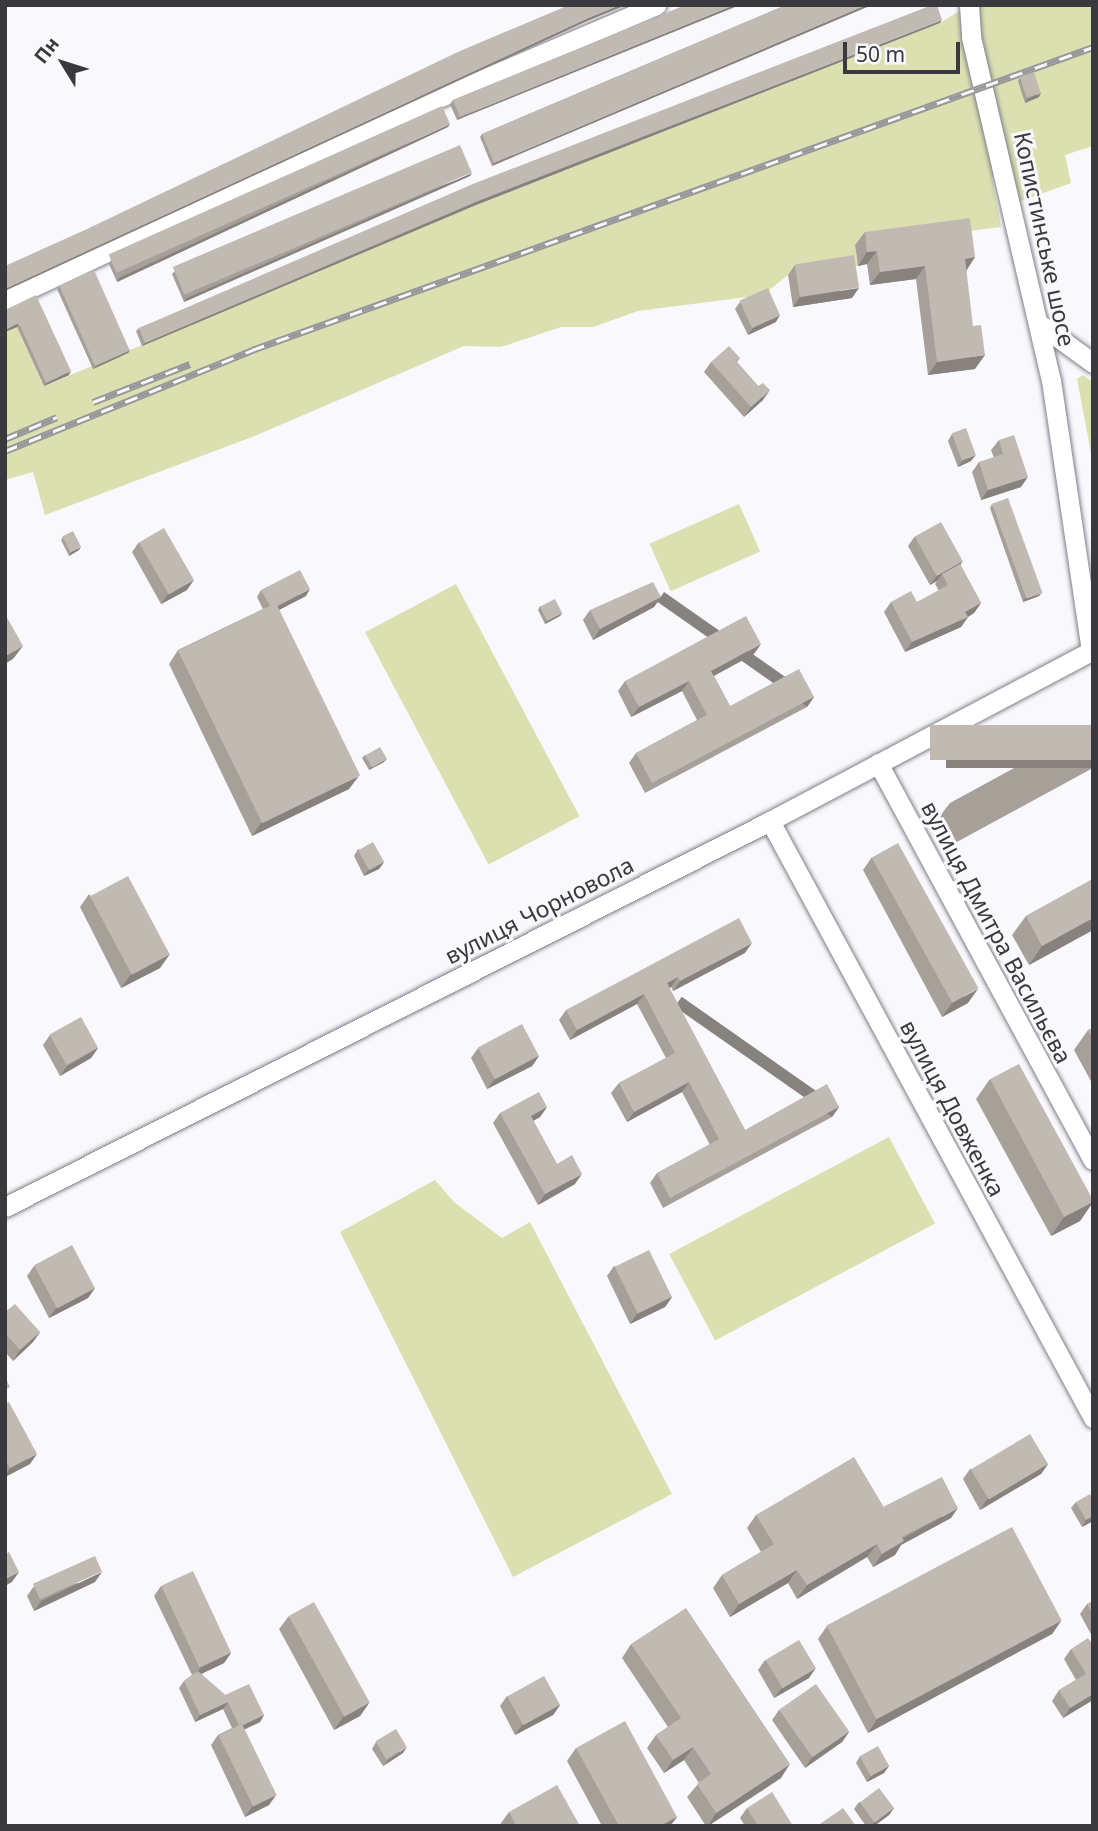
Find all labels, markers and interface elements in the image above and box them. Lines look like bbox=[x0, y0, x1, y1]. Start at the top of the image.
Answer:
north arrow bbox=[28, 28, 98, 98]
scale bar bbox=[846, 28, 963, 72]
text: Пн bbox=[28, 31, 65, 69]
text: 50 m bbox=[856, 40, 905, 68]
street label: Копистинське шосе bbox=[1009, 129, 1081, 349]
street label: вулиця Дмитра Васильєва bbox=[916, 796, 1078, 1068]
street label: вулиця Чорновола bbox=[440, 850, 638, 970]
street label: вулиця Довженка bbox=[895, 1015, 1011, 1201]

